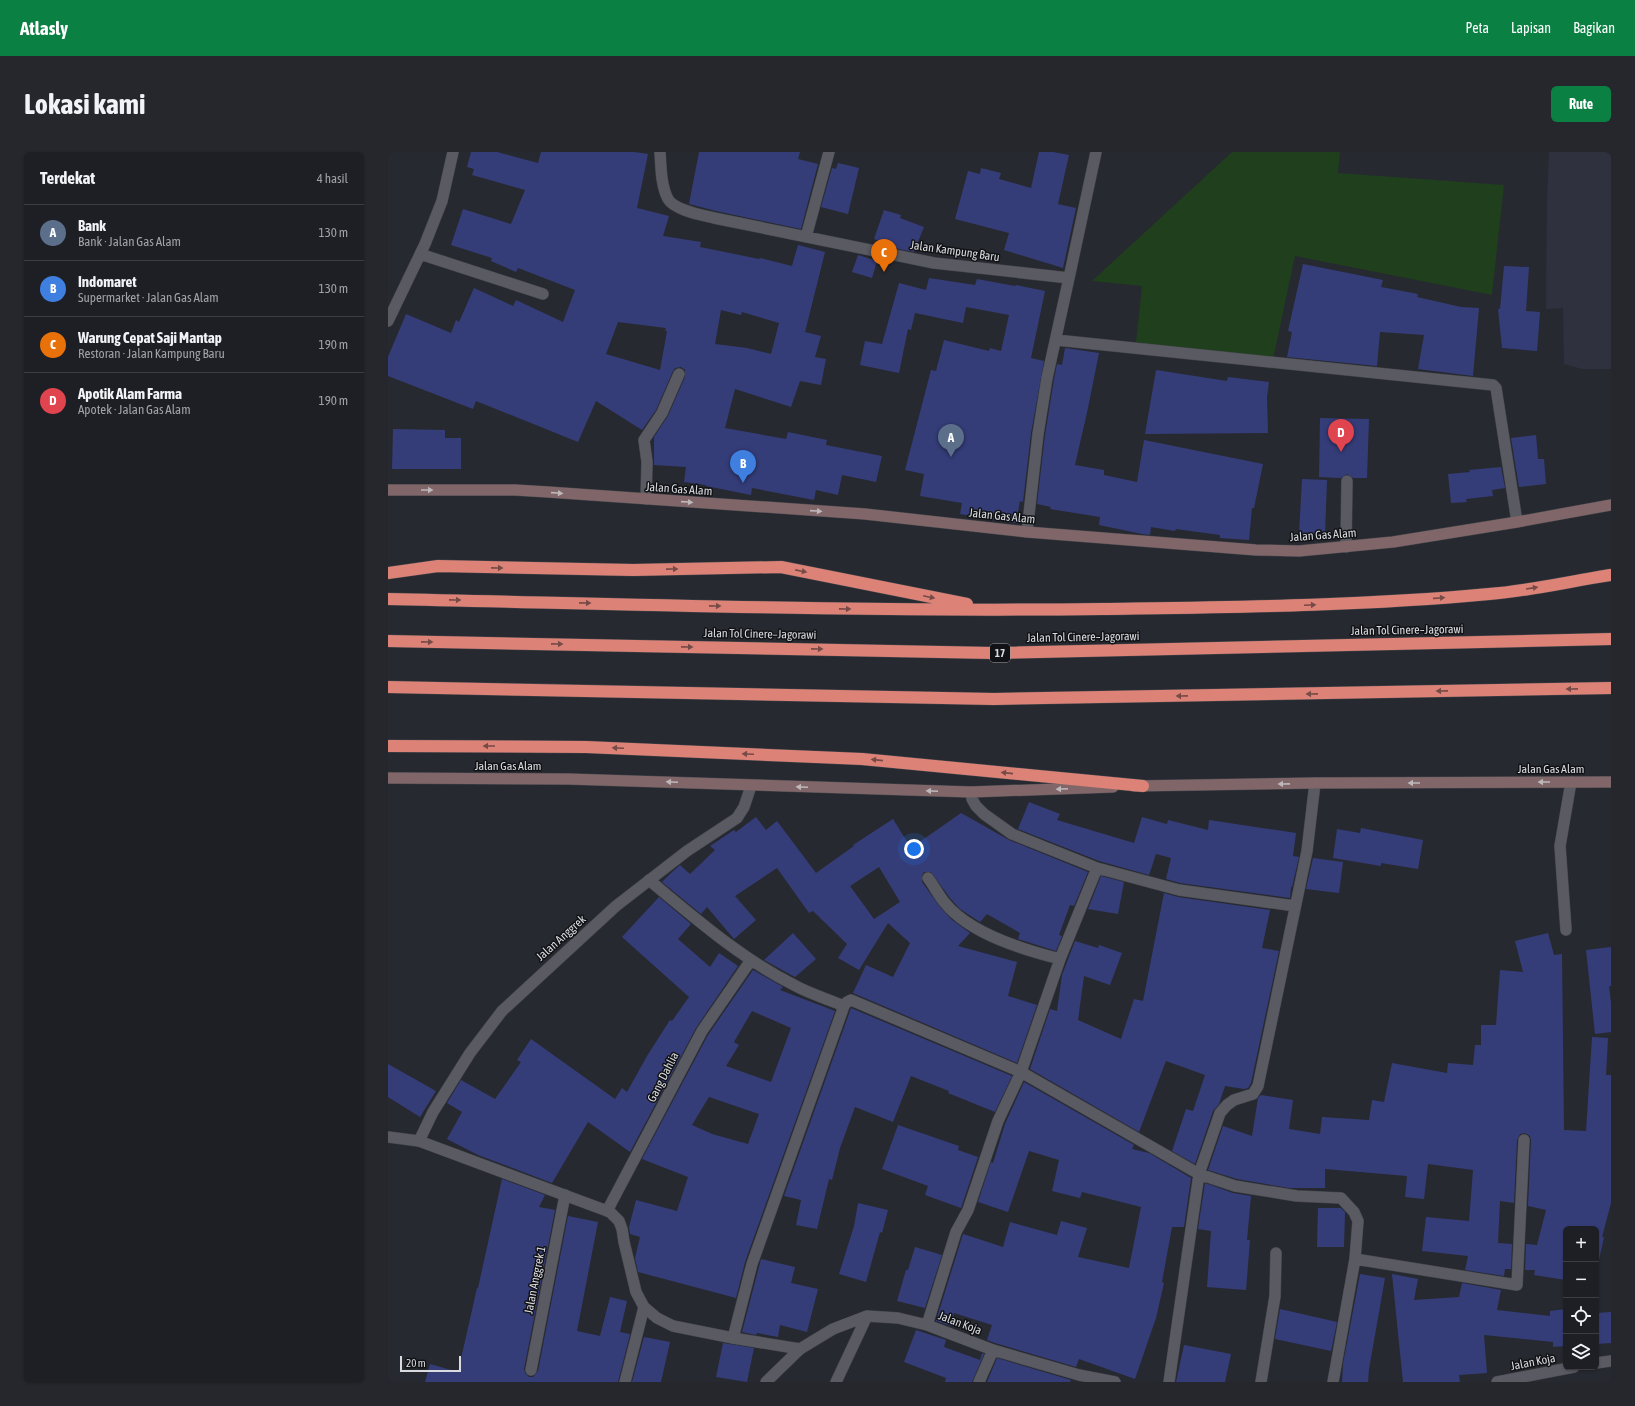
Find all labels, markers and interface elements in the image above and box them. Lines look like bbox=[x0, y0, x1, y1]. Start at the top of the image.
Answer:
text: Atlasly bbox=[20, 17, 68, 39]
text: Peta bbox=[1465, 20, 1489, 36]
text: Lapisan bbox=[1511, 20, 1551, 36]
text: Bagikan bbox=[1573, 20, 1615, 36]
button: Rute bbox=[1551, 86, 1611, 122]
text: Lokasi kami bbox=[24, 88, 145, 120]
text: Terdekat bbox=[40, 168, 95, 188]
text: 4 hasil bbox=[317, 171, 348, 186]
text: Bank bbox=[78, 217, 106, 234]
text: A bbox=[50, 225, 56, 240]
text: 130 m bbox=[319, 225, 348, 240]
text: Bank · Jalan Gas Alam bbox=[78, 234, 181, 249]
street label: Jalan Kampung Baru bbox=[909, 238, 1001, 264]
pin: C bbox=[871, 239, 897, 272]
text: Indomaret bbox=[78, 273, 137, 290]
text: B bbox=[50, 281, 56, 296]
text: 130 m bbox=[319, 281, 348, 296]
text: Supermarket · Jalan Gas Alam bbox=[78, 290, 219, 305]
text: Warung Cepat Saji Mantap bbox=[78, 329, 222, 346]
text: C bbox=[50, 337, 56, 352]
text: 190 m bbox=[319, 337, 348, 352]
text: Restoran · Jalan Kampung Baru bbox=[78, 346, 225, 361]
text: Apotik Alam Farma bbox=[78, 385, 182, 402]
text: D bbox=[49, 393, 57, 408]
text: 190 m bbox=[319, 393, 348, 408]
text: Apotek · Jalan Gas Alam bbox=[78, 402, 191, 417]
pin: D bbox=[1328, 419, 1354, 452]
pin: A bbox=[938, 424, 964, 457]
pin: B bbox=[730, 450, 756, 483]
street label: Jalan Gas Alam bbox=[645, 480, 713, 498]
one-way arrow bbox=[421, 487, 434, 493]
one-way arrow bbox=[551, 489, 563, 496]
one-way arrow bbox=[681, 499, 693, 506]
street label: Jalan Gas Alam bbox=[968, 506, 1036, 526]
one-way arrow bbox=[810, 507, 822, 514]
street label: Jalan Gas Alam bbox=[1289, 526, 1357, 544]
one-way arrow bbox=[491, 564, 503, 571]
one-way arrow bbox=[666, 566, 679, 572]
one-way arrow bbox=[795, 569, 807, 575]
one-way arrow bbox=[1525, 584, 1538, 590]
one-way arrow bbox=[923, 594, 935, 600]
one-way arrow bbox=[1433, 594, 1446, 601]
one-way arrow bbox=[449, 597, 461, 604]
one-way arrow bbox=[579, 600, 591, 607]
one-way arrow bbox=[1304, 602, 1317, 608]
one-way arrow bbox=[709, 603, 721, 610]
one-way arrow bbox=[839, 606, 852, 612]
street label: Jalan Tol Cinere–Jagorawi bbox=[1351, 622, 1463, 638]
street label: Jalan Tol Cinere–Jagorawi bbox=[704, 626, 816, 642]
street label: Jalan Tol Cinere–Jagorawi bbox=[1027, 629, 1139, 645]
one-way arrow bbox=[421, 639, 434, 645]
one-way arrow bbox=[551, 641, 564, 647]
one-way arrow bbox=[681, 644, 694, 650]
road number: 17 bbox=[990, 644, 1010, 662]
one-way arrow bbox=[811, 646, 824, 652]
one-way arrow bbox=[1565, 686, 1578, 692]
one-way arrow bbox=[1435, 688, 1448, 694]
one-way arrow bbox=[1306, 690, 1318, 697]
one-way arrow bbox=[1175, 693, 1188, 699]
one-way arrow bbox=[482, 743, 495, 749]
one-way arrow bbox=[611, 745, 624, 751]
one-way arrow bbox=[742, 750, 754, 757]
one-way arrow bbox=[871, 757, 883, 764]
street label: Jalan Gas Alam bbox=[475, 759, 541, 773]
street label: Jalan Gas Alam bbox=[1518, 762, 1584, 776]
one-way arrow bbox=[1001, 769, 1013, 776]
one-way arrow bbox=[666, 779, 678, 786]
one-way arrow bbox=[1537, 779, 1550, 785]
one-way arrow bbox=[1407, 780, 1420, 786]
one-way arrow bbox=[1277, 781, 1290, 787]
one-way arrow bbox=[795, 784, 808, 790]
one-way arrow bbox=[1055, 786, 1068, 792]
one-way arrow bbox=[925, 788, 938, 794]
your location bbox=[904, 839, 924, 859]
street label: Jalan Anggrek bbox=[533, 912, 589, 964]
street label: Gang Dahlia bbox=[644, 1050, 682, 1104]
map controls bbox=[1563, 1226, 1599, 1370]
button: + bbox=[1563, 1226, 1599, 1262]
street label: Jalan Anggrek 1 bbox=[522, 1244, 549, 1315]
button: − bbox=[1563, 1262, 1599, 1298]
button: locate bbox=[1563, 1298, 1599, 1334]
street label: Jalan Koja bbox=[936, 1308, 984, 1338]
button: layers bbox=[1563, 1334, 1599, 1370]
street label: Jalan Koja bbox=[1509, 1351, 1557, 1373]
scale bar bbox=[400, 1354, 461, 1373]
text: 20 m bbox=[406, 1357, 426, 1369]

